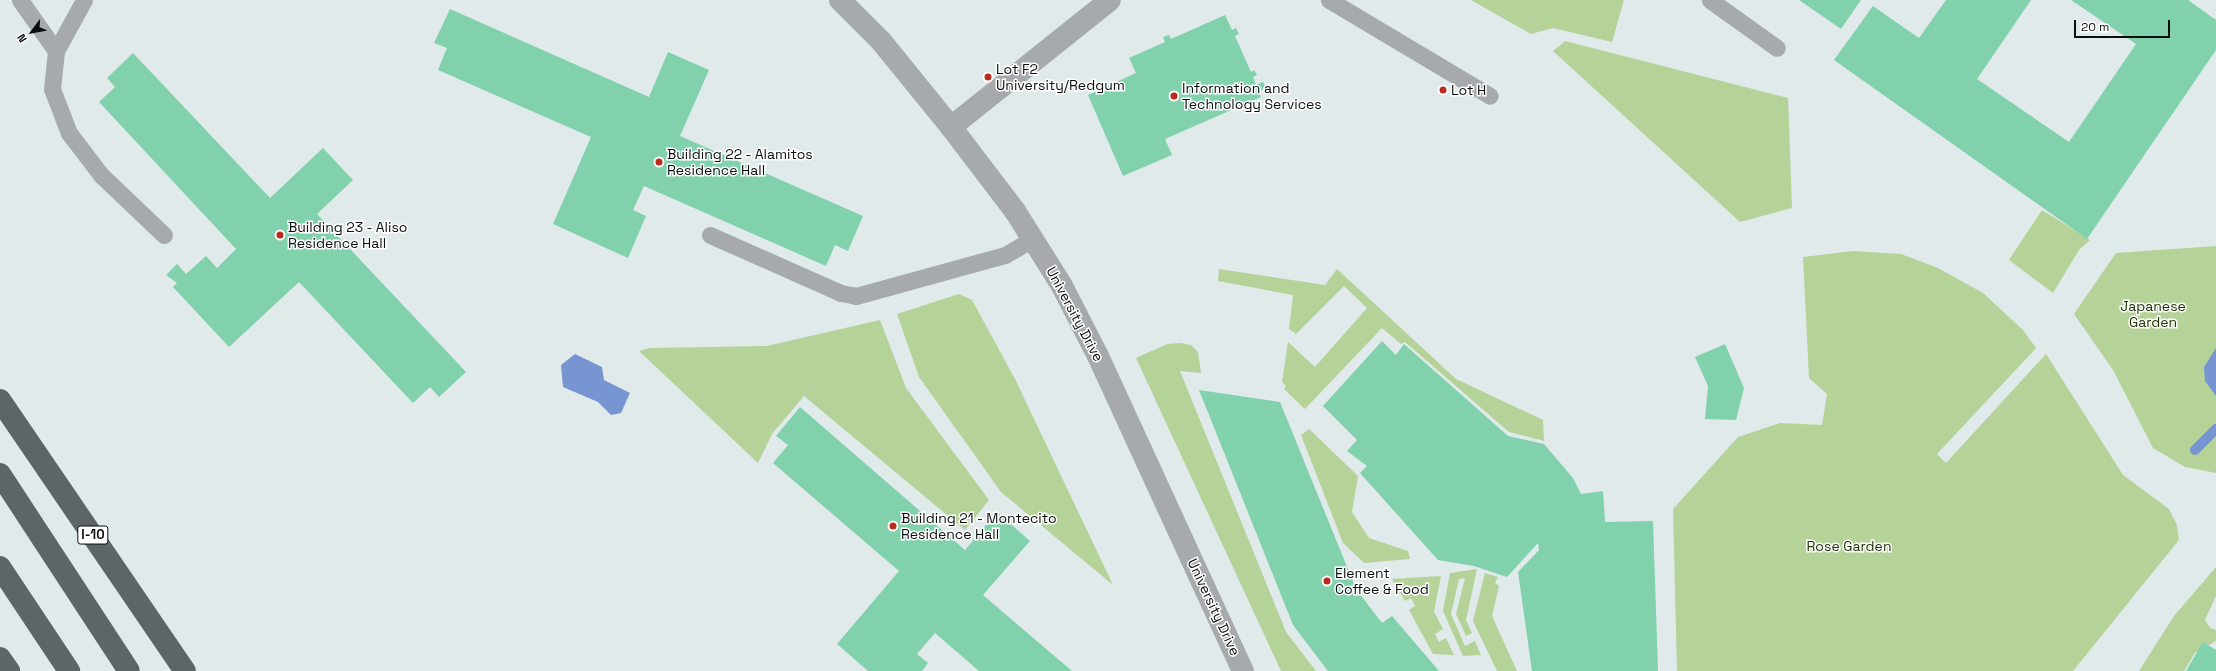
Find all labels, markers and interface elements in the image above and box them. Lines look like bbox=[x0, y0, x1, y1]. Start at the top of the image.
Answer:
north arrow bbox=[12, 12, 52, 52]
scale bar bbox=[2076, 12, 2172, 38]
text: 20 m bbox=[2081, 19, 2109, 35]
text: N bbox=[14, 32, 30, 45]
place label: Lot F2 University/Redgum bbox=[996, 61, 1125, 94]
marker: Lot F2 University/Redgum bbox=[983, 72, 993, 82]
place label: Information and Technology Services bbox=[1182, 80, 1322, 112]
place label: Lot H bbox=[1451, 82, 1486, 98]
marker: Lot H bbox=[1438, 85, 1448, 95]
marker: Information and Technology Services bbox=[1169, 91, 1179, 101]
place label: Building 22 - Alamitos Residence Hall bbox=[667, 146, 814, 178]
marker: Building 22 - Alamitos Residence Hall bbox=[654, 157, 664, 167]
place label: Building 23 - Aliso Residence Hall bbox=[288, 219, 408, 252]
marker: Building 23 - Aliso Residence Hall bbox=[275, 230, 285, 240]
street label: University Drive bbox=[1043, 264, 1107, 364]
park label: Japanese Garden bbox=[2120, 298, 2186, 330]
place label: Building 21 - Montecito Residence Hall bbox=[901, 510, 1057, 542]
marker: Building 21 - Montecito Residence Hall bbox=[888, 521, 898, 531]
road number: I-10 bbox=[77, 524, 109, 546]
park label: Rose Garden bbox=[1807, 538, 1891, 554]
street label: University Drive bbox=[1184, 556, 1244, 658]
place label: Element Coffee & Food bbox=[1335, 565, 1429, 598]
marker: Element Coffee & Food bbox=[1322, 576, 1332, 586]

